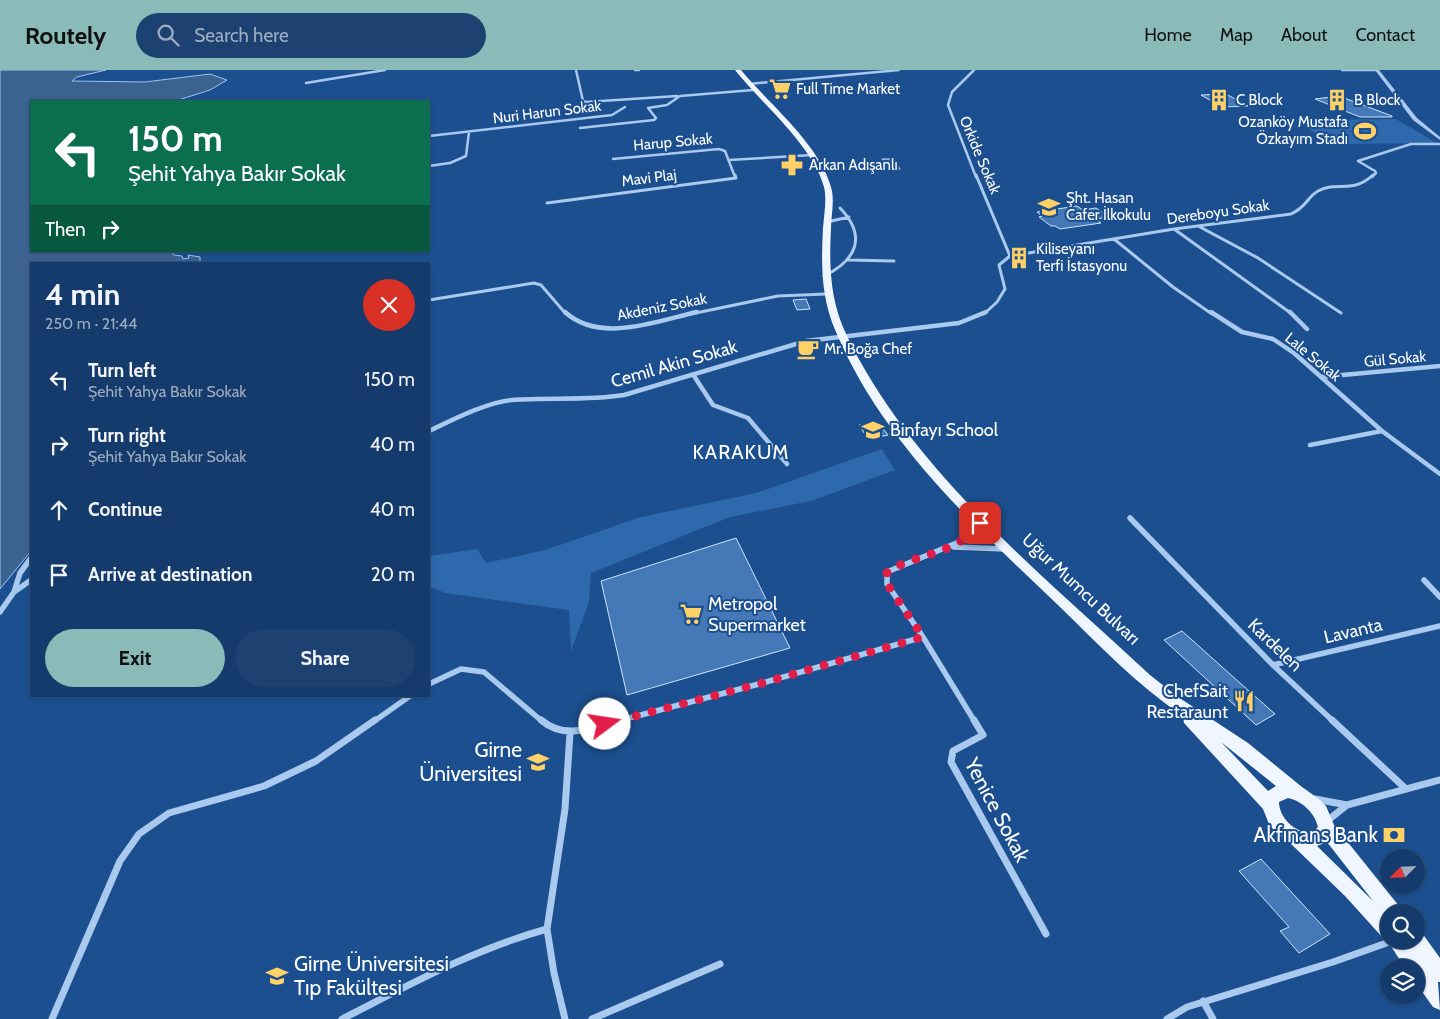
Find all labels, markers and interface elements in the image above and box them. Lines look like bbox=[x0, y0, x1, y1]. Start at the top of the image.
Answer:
search box bbox=[136, 13, 486, 58]
text: Routely bbox=[25, 21, 106, 50]
icon: search bbox=[154, 21, 182, 49]
text: Search here bbox=[194, 24, 289, 47]
text: Home bbox=[1144, 24, 1192, 46]
text: Map bbox=[1220, 24, 1253, 46]
text: About bbox=[1281, 24, 1327, 46]
text: Contact bbox=[1355, 24, 1415, 46]
supermarket icon: Full Time Market bbox=[767, 76, 793, 102]
place label: Full Time Market bbox=[796, 80, 900, 98]
building icon: C Block bbox=[1206, 87, 1232, 113]
building icon: B Block bbox=[1324, 87, 1350, 113]
place label: C Block bbox=[1236, 91, 1283, 109]
place label: B Block bbox=[1354, 91, 1401, 109]
street label: Nuri Harun Sokak bbox=[492, 96, 603, 128]
street label: Orkide Sokak bbox=[955, 113, 1005, 197]
place label: Ozanköy Mustafa Özkayım Stadı bbox=[1238, 113, 1349, 148]
text: 150 m bbox=[128, 117, 223, 160]
sports icon: Ozanköy Mustafa Özkayım Stadı bbox=[1352, 118, 1378, 144]
icon: left bbox=[45, 120, 110, 185]
street label: Harup Sokak bbox=[633, 130, 714, 154]
pharmacy icon: Arkan Adışanlı bbox=[779, 152, 805, 178]
place label: Arkan Adışanlı bbox=[809, 156, 898, 174]
text: Şehit Yahya Bakır Sokak bbox=[128, 160, 346, 187]
street label: Mavi Plaj bbox=[620, 166, 678, 190]
place label: Şht. Hasan Cafer İlkokulu bbox=[1066, 189, 1151, 224]
school or university icon: Şht. Hasan Cafer İlkokulu bbox=[1036, 194, 1062, 220]
street label: Dereboyu Sokak bbox=[1165, 196, 1271, 228]
icon: right bbox=[96, 215, 124, 243]
text: Then bbox=[45, 218, 86, 241]
place label: Kiliseyanı Terfi İstasyonu bbox=[1036, 240, 1127, 275]
building icon: Kiliseyanı Terfi İstasyonu bbox=[1006, 245, 1032, 271]
text: 4 min bbox=[45, 276, 120, 313]
button: close bbox=[363, 279, 415, 331]
street label: Akdeniz Sokak bbox=[616, 289, 709, 325]
text: 250 m · 21:44 bbox=[45, 314, 137, 333]
street label: Lale Sokak bbox=[1281, 329, 1345, 385]
street label: Cemil Akin Sokak bbox=[608, 335, 740, 393]
cafe icon: Mr. Boğa Chef bbox=[795, 336, 821, 362]
place label: Mr. Boğa Chef bbox=[824, 340, 912, 358]
street label: Gül Sokak bbox=[1363, 347, 1427, 371]
text: Turn left bbox=[88, 359, 156, 382]
icon: left bbox=[45, 366, 73, 394]
text: 150 m bbox=[364, 368, 415, 391]
text: Şehit Yahya Bakır Sokak bbox=[88, 382, 247, 401]
school or university icon: Binfayı School bbox=[860, 417, 886, 443]
place label: Binfayı School bbox=[890, 419, 999, 441]
text: Turn right bbox=[88, 424, 166, 447]
icon: right bbox=[45, 431, 73, 459]
text: 40 m bbox=[370, 433, 415, 456]
district label: KARAKUM bbox=[693, 440, 789, 464]
text: Şehit Yahya Bakır Sokak bbox=[88, 447, 247, 466]
icon: ahead bbox=[45, 496, 73, 524]
text: Continue bbox=[88, 498, 162, 521]
text: 40 m bbox=[370, 498, 415, 521]
pin bbox=[959, 502, 1001, 544]
icon: arrive bbox=[966, 509, 994, 537]
street label: Uğur Mumcu Bulvarı bbox=[1017, 529, 1145, 649]
icon: arrive bbox=[45, 561, 73, 589]
text: Arrive at destination bbox=[88, 563, 252, 586]
text: 20 m bbox=[371, 563, 415, 586]
place label: Metropol Supermarket bbox=[708, 593, 806, 636]
supermarket icon: Metropol Supermarket bbox=[678, 601, 704, 627]
street label: Kardelen bbox=[1243, 614, 1307, 676]
street label: Lavanta bbox=[1322, 614, 1385, 648]
button: Exit bbox=[45, 629, 225, 687]
button: Share bbox=[235, 629, 415, 687]
place label: ChefSait Restaraunt bbox=[1146, 680, 1228, 723]
restaurant icon: ChefSait Restaraunt bbox=[1231, 688, 1257, 714]
position arrow bbox=[578, 697, 630, 749]
place label: Girne Üniversitesi bbox=[419, 737, 522, 786]
school or university icon: Girne Üniversitesi bbox=[525, 749, 551, 775]
street label: Yenice Sokak bbox=[959, 752, 1036, 867]
place label: Akfınans Bank bbox=[1254, 822, 1379, 847]
bank icon: Akfınans Bank bbox=[1381, 822, 1407, 848]
north arrow bbox=[1380, 849, 1425, 894]
map controls bbox=[1380, 849, 1425, 1004]
button: search bbox=[1380, 904, 1425, 949]
place label: Girne Üniversitesi Tıp Fakültesi bbox=[294, 951, 449, 1000]
button: layers bbox=[1380, 959, 1425, 1004]
school or university icon: Girne Üniversitesi Tıp Fakültesi bbox=[264, 963, 290, 989]

